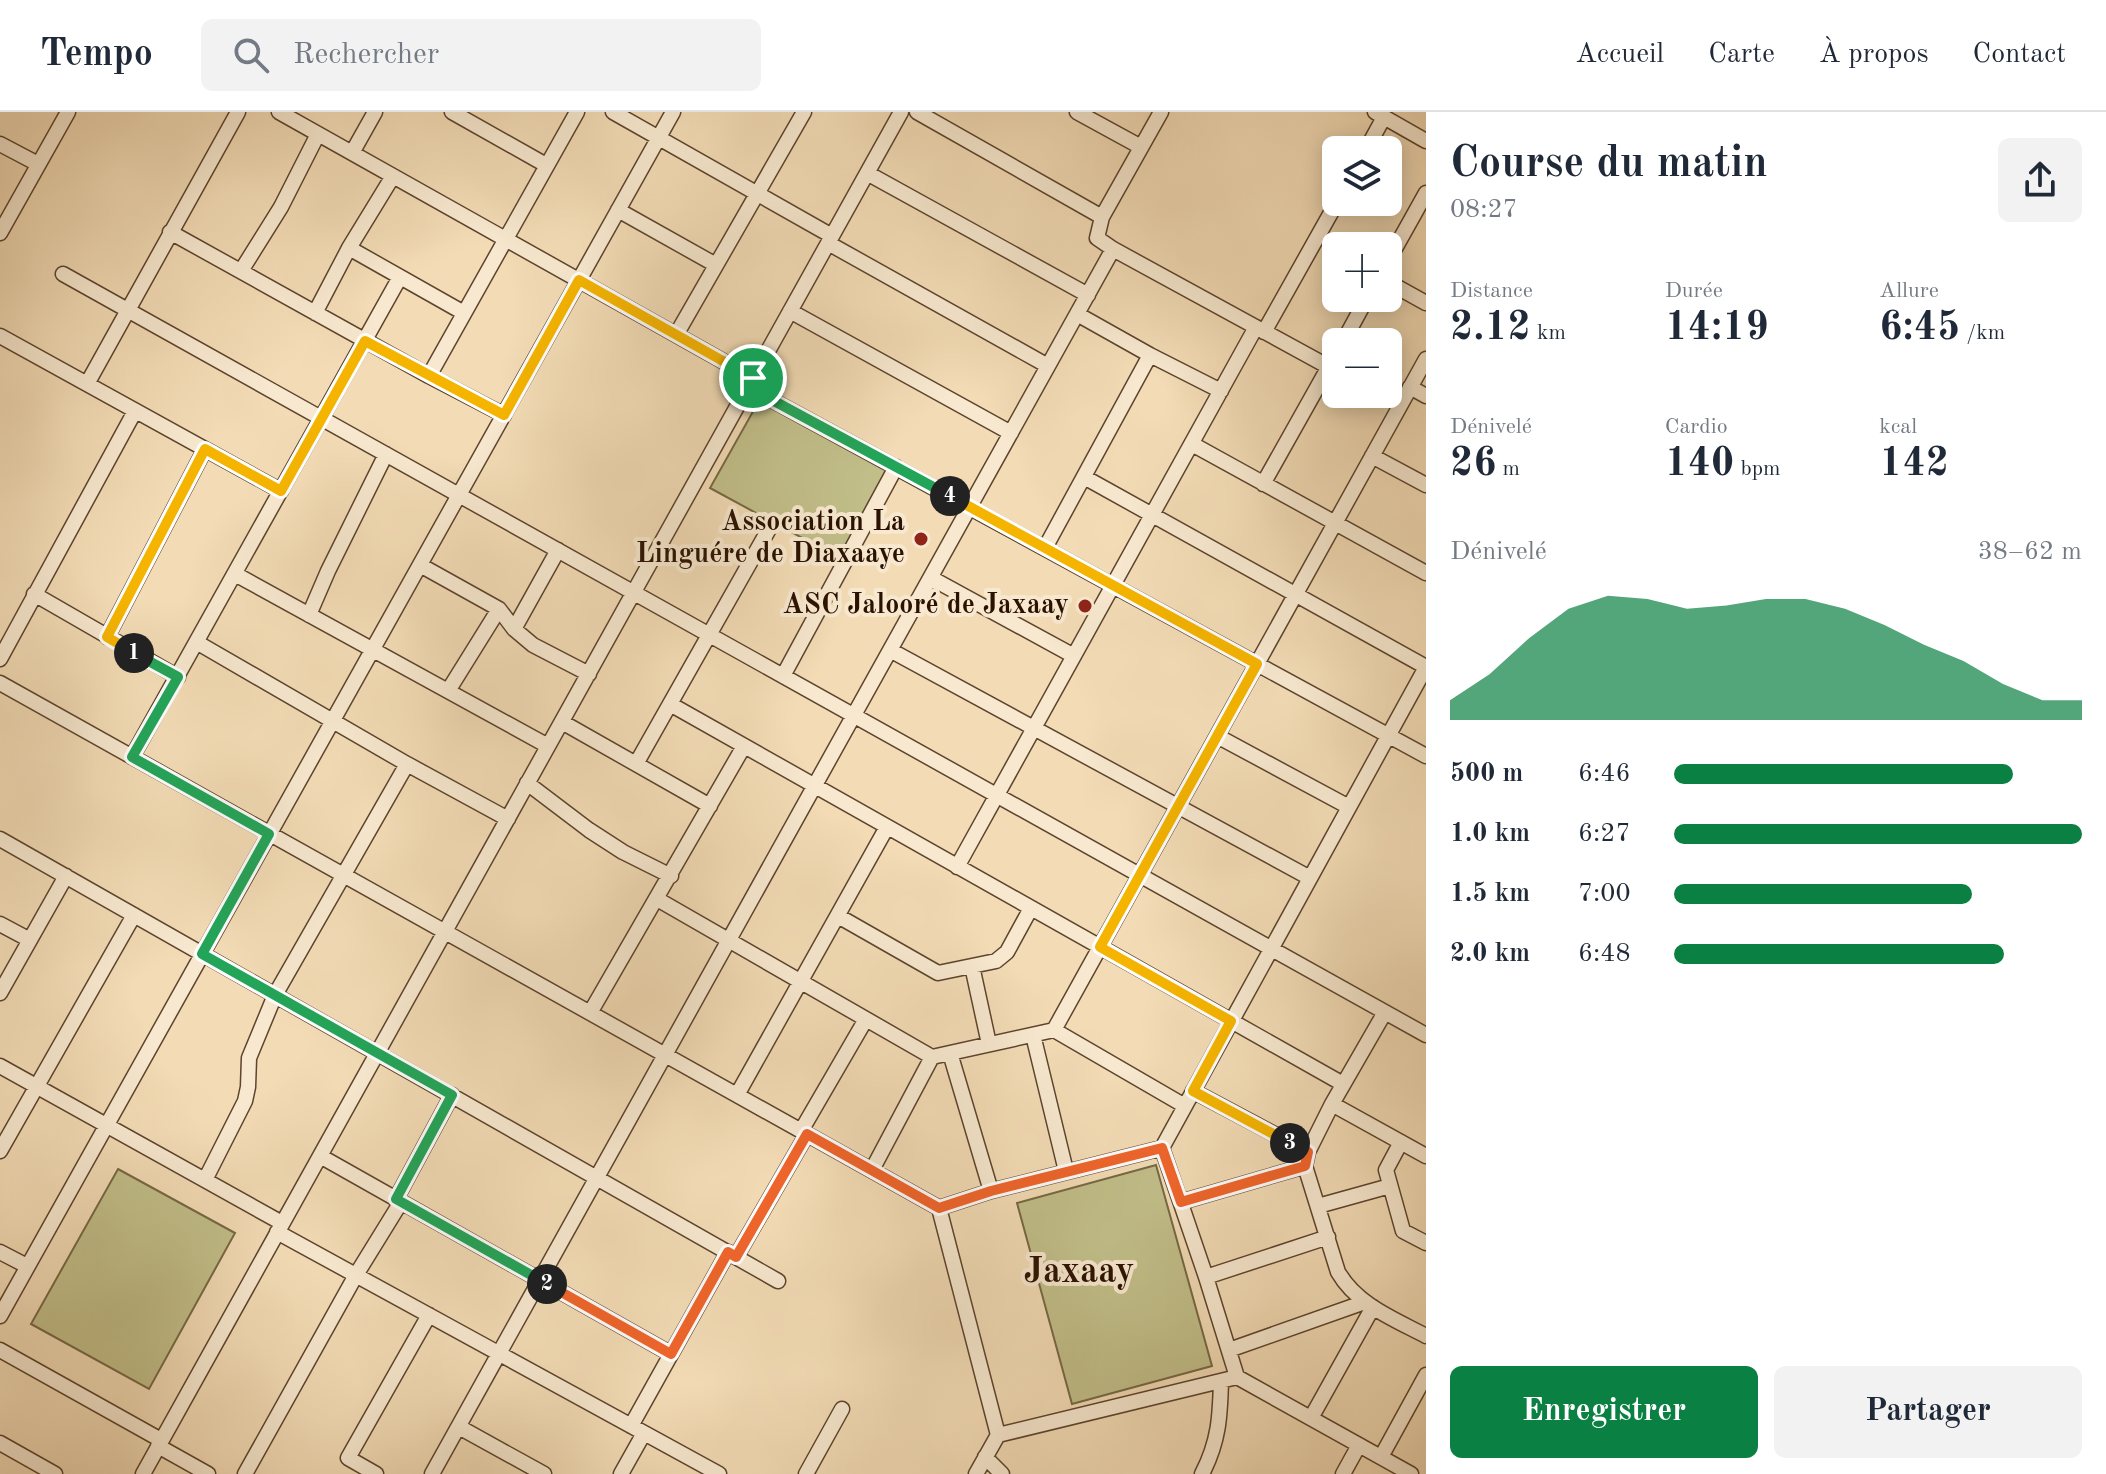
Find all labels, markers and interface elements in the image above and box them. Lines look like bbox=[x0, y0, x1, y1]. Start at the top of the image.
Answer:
search box bbox=[201, 19, 761, 91]
icon: search bbox=[229, 33, 273, 77]
text: Tempo bbox=[40, 36, 153, 74]
text: Rechercher bbox=[293, 40, 439, 70]
text: Accueil bbox=[1575, 41, 1664, 69]
text: Carte bbox=[1708, 41, 1775, 69]
text: À propos bbox=[1819, 41, 1929, 69]
text: Contact bbox=[1973, 41, 2066, 69]
map controls bbox=[1322, 136, 1402, 408]
button: layers bbox=[1322, 136, 1402, 216]
button: share bbox=[1998, 138, 2082, 222]
text: Course du matin bbox=[1450, 142, 1768, 186]
text: 08:27 bbox=[1450, 197, 1518, 223]
button: + bbox=[1322, 232, 1402, 312]
text: Distance bbox=[1450, 280, 1533, 302]
text: Durée bbox=[1665, 280, 1723, 302]
text: Allure bbox=[1879, 280, 1939, 302]
text: 2.12 bbox=[1450, 309, 1531, 349]
text: 14:19 bbox=[1665, 309, 1769, 349]
text: 6:45 bbox=[1879, 309, 1960, 349]
text: km bbox=[1531, 322, 1566, 344]
text: /km bbox=[1960, 322, 2005, 344]
button: − bbox=[1322, 328, 1402, 408]
pin bbox=[719, 344, 787, 412]
icon: arrive bbox=[731, 356, 775, 400]
text: Dénivelé bbox=[1450, 416, 1532, 438]
text: Cardio bbox=[1665, 416, 1728, 438]
text: kcal bbox=[1879, 416, 1917, 438]
text: 26 bbox=[1450, 445, 1496, 485]
text: 140 bbox=[1665, 445, 1734, 485]
text: 142 bbox=[1879, 445, 1949, 485]
text: m bbox=[1496, 458, 1520, 480]
text: bpm bbox=[1734, 458, 1781, 480]
pin: 4 bbox=[930, 476, 970, 516]
text: 4 bbox=[944, 485, 956, 507]
place label: Association La Linguére de Diaxaaye bbox=[636, 509, 905, 569]
marker: Association La Linguére de Diaxaaye bbox=[912, 530, 930, 548]
text: Dénivelé bbox=[1450, 539, 1547, 565]
text: 38–62 m bbox=[1978, 539, 2082, 565]
place label: ASC Jalooré de Jaxaay bbox=[782, 592, 1069, 620]
marker: ASC Jalooré de Jaxaay bbox=[1076, 597, 1094, 615]
pin: 1 bbox=[114, 633, 154, 673]
text: 1 bbox=[128, 642, 140, 664]
text: 500 m bbox=[1450, 761, 1523, 787]
text: 6:46 bbox=[1578, 761, 1631, 787]
text: 1.0 km bbox=[1450, 821, 1530, 847]
text: 6:27 bbox=[1578, 821, 1631, 847]
text: 1.5 km bbox=[1450, 881, 1530, 907]
text: 7:00 bbox=[1578, 881, 1631, 907]
text: 2.0 km bbox=[1450, 941, 1530, 967]
text: 6:48 bbox=[1578, 941, 1631, 967]
pin: 3 bbox=[1270, 1123, 1310, 1163]
text: 3 bbox=[1284, 1132, 1296, 1154]
district label: Jaxaay bbox=[1024, 1255, 1134, 1291]
pin: 2 bbox=[527, 1264, 567, 1304]
text: 2 bbox=[541, 1273, 553, 1295]
button: Enregistrer bbox=[1450, 1366, 1758, 1458]
button: Partager bbox=[1774, 1366, 2082, 1458]

